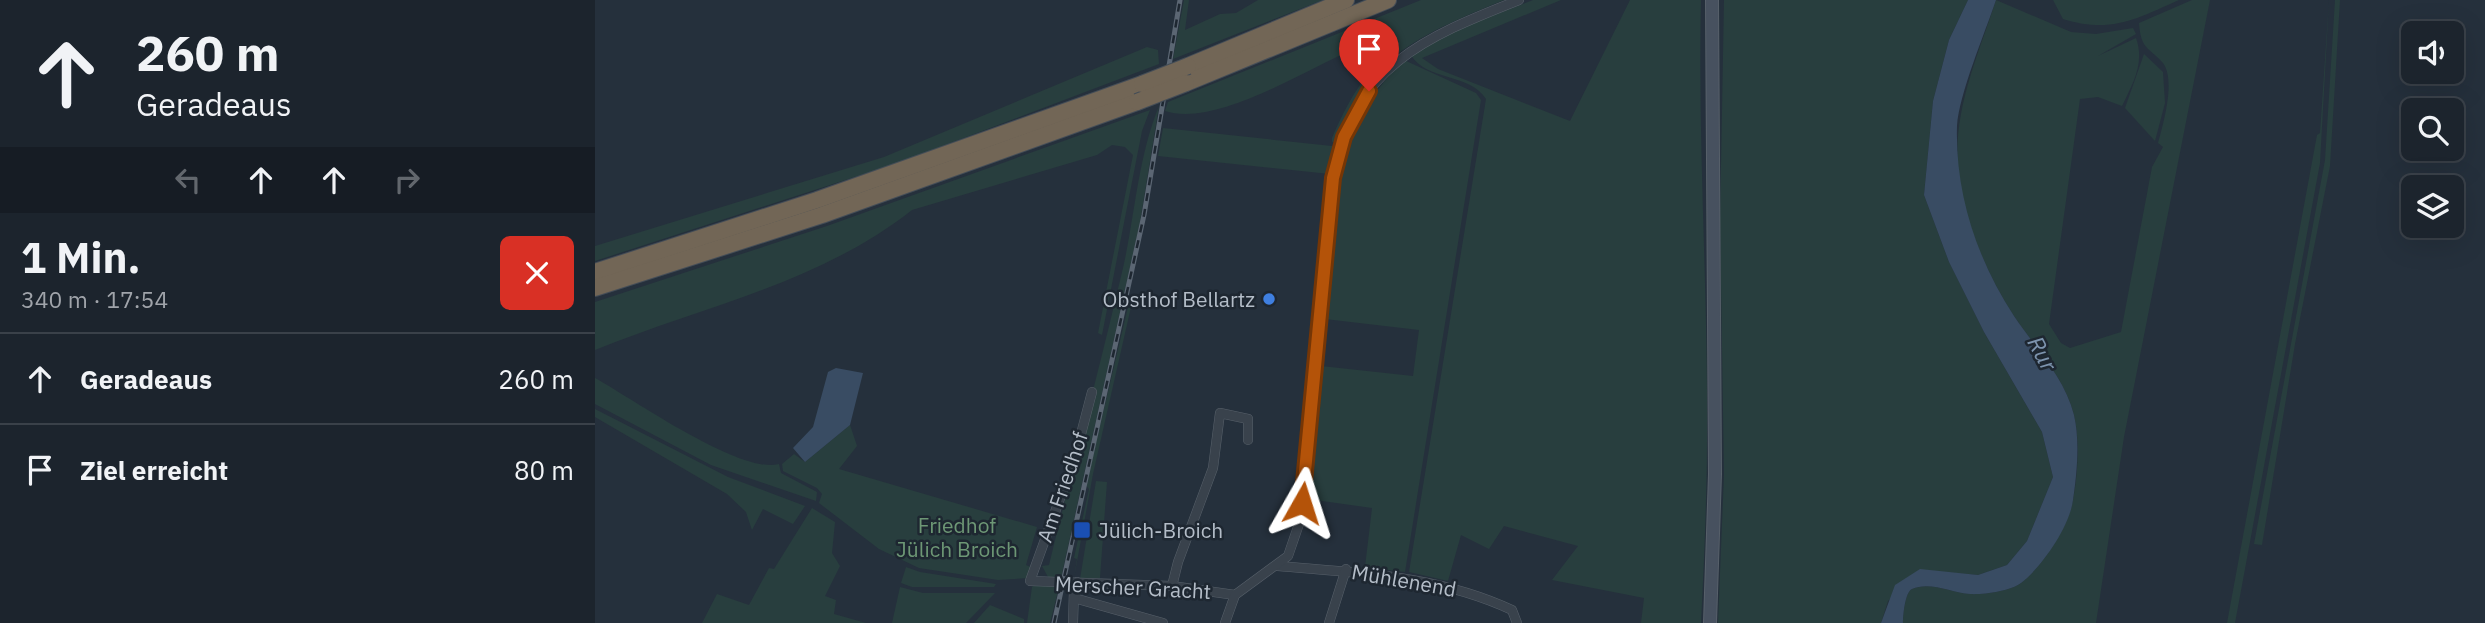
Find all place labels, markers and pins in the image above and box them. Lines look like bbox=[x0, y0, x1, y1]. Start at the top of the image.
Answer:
pin bbox=[1339, 19, 1399, 91]
place label: Obsthof Bellartz bbox=[1102, 285, 1255, 313]
marker: Obsthof Bellartz bbox=[1261, 291, 1277, 307]
place label: Jülich-Broich bbox=[1098, 516, 1223, 544]
marker: Jülich-Broich bbox=[1072, 520, 1092, 540]

